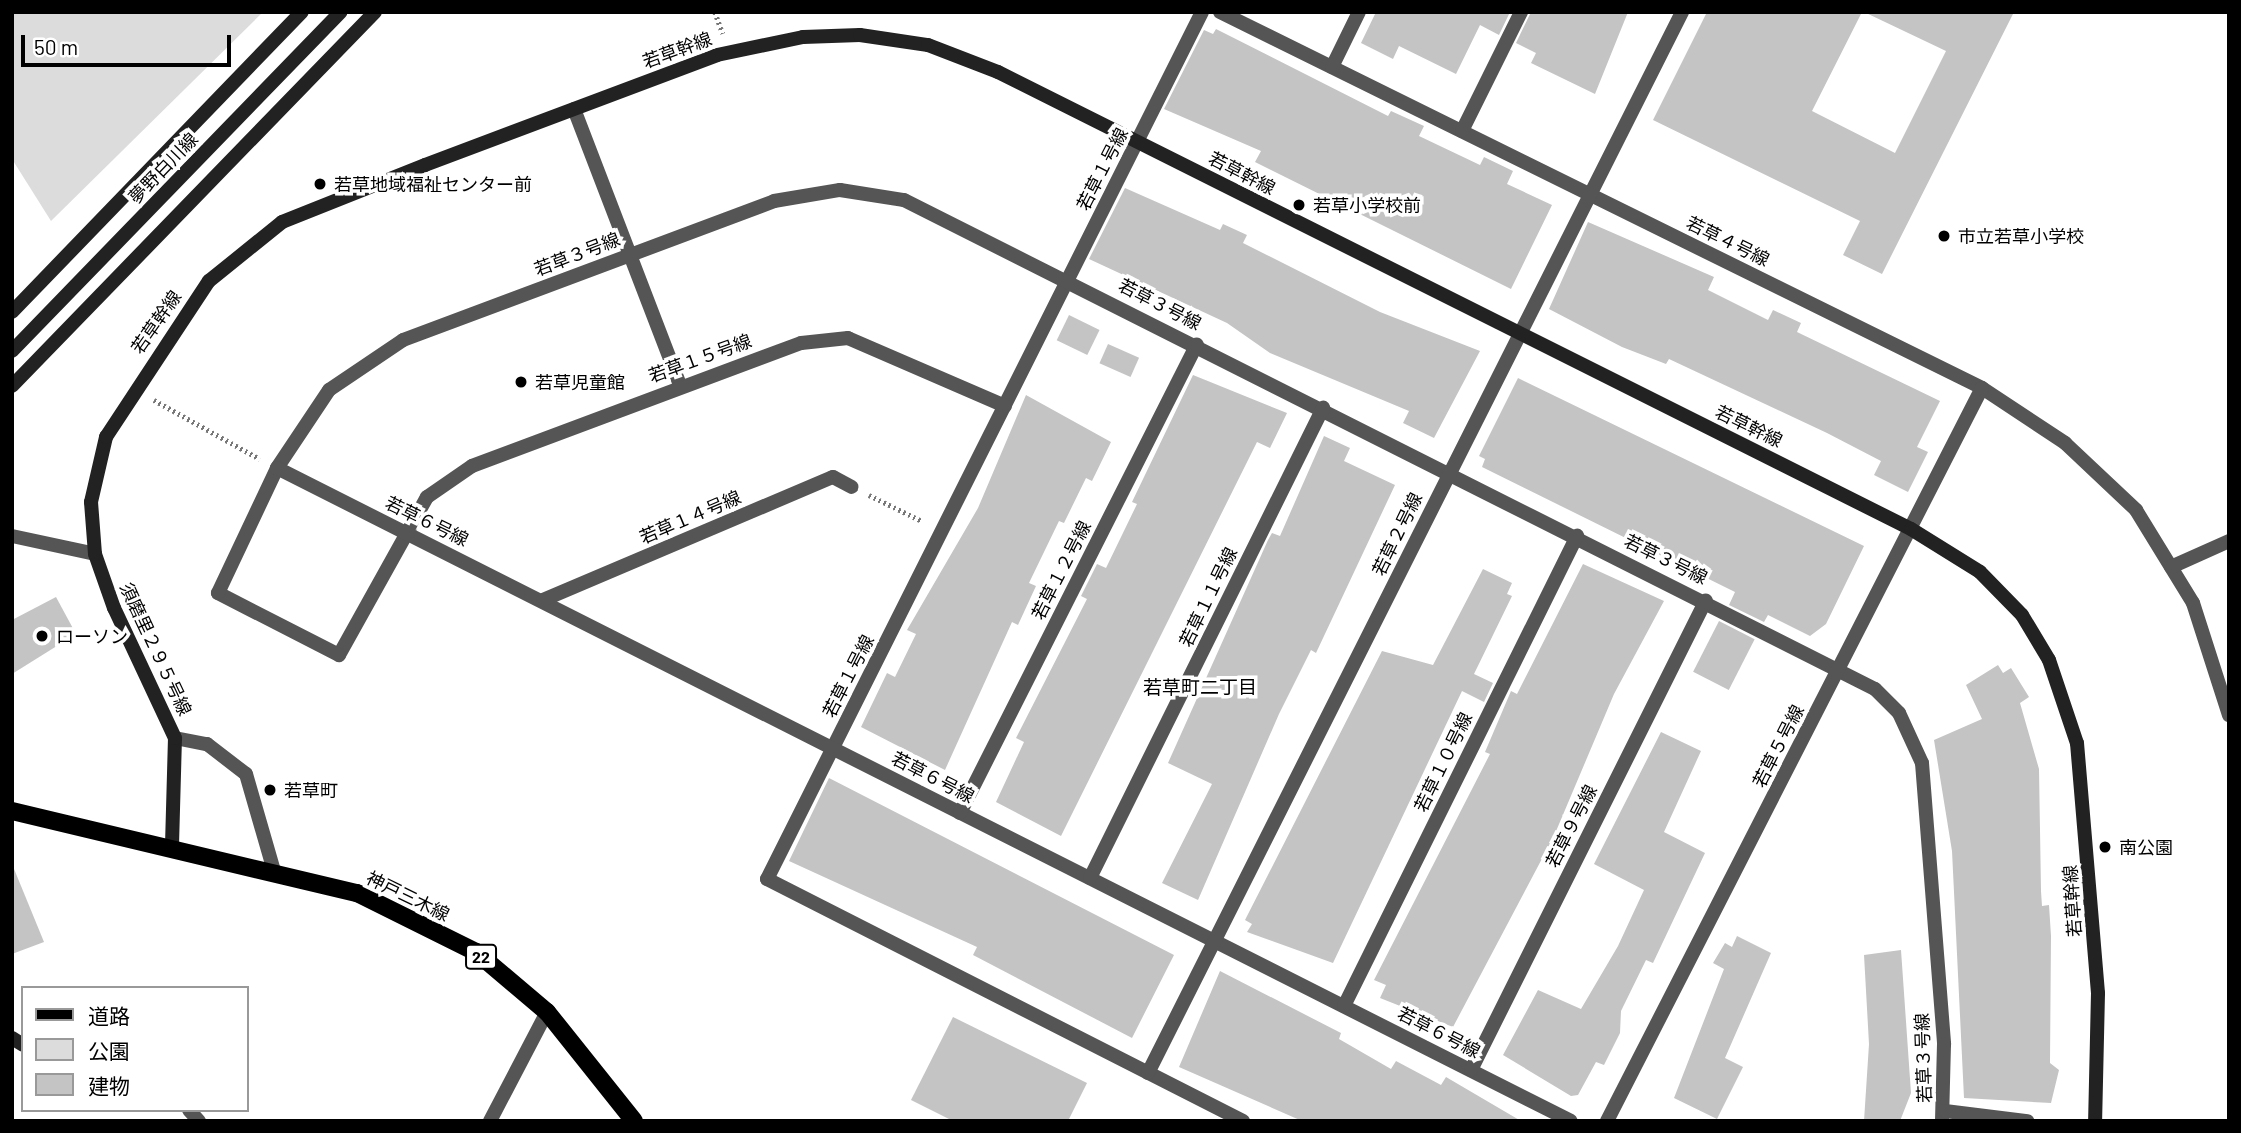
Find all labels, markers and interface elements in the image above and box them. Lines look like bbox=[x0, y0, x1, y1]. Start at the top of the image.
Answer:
scale bar bbox=[24, 21, 234, 65]
street label: 若草幹線 bbox=[639, 28, 715, 72]
text: 50 m bbox=[34, 34, 78, 59]
street label: 若草１号線 bbox=[1072, 124, 1132, 214]
street label: 夢野白川線 bbox=[124, 128, 202, 208]
street label: 若草幹線 bbox=[1205, 147, 1279, 199]
place label: 若草地域福祉センター前 bbox=[334, 173, 532, 195]
marker: 若草地域福祉センター前 bbox=[312, 176, 328, 192]
place label: 若草小学校前 bbox=[1313, 194, 1421, 216]
marker: 若草小学校前 bbox=[1291, 197, 1307, 213]
street label: 若草４号線 bbox=[1683, 212, 1773, 270]
place label: 市立若草小学校 bbox=[1958, 225, 2084, 247]
street label: 若草３号線 bbox=[531, 228, 623, 280]
marker: 市立若草小学校 bbox=[1936, 228, 1952, 244]
street label: 若草３号線 bbox=[1115, 274, 1205, 334]
street label: 若草幹線 bbox=[127, 286, 185, 358]
street label: 若草１５号線 bbox=[646, 329, 754, 387]
place label: 若草児童館 bbox=[535, 371, 625, 393]
marker: 若草児童館 bbox=[513, 374, 529, 390]
street label: 若草幹線 bbox=[1712, 401, 1786, 451]
street label: 若草１４号線 bbox=[636, 486, 744, 548]
street label: 若草２号線 bbox=[1368, 489, 1426, 579]
street label: 若草６号線 bbox=[382, 492, 472, 550]
street label: 若草１２号線 bbox=[1027, 517, 1095, 623]
street label: 若草３号線 bbox=[1621, 530, 1711, 588]
street label: 若草１１号線 bbox=[1175, 544, 1241, 650]
street label: 須磨里２９５号線 bbox=[116, 579, 196, 719]
place label: ローソン bbox=[56, 625, 128, 647]
marker: ローソン bbox=[34, 628, 50, 644]
street label: 若草１号線 bbox=[818, 631, 878, 721]
district label: 若草町二丁目 bbox=[1143, 676, 1257, 698]
street label: 若草５号線 bbox=[1748, 701, 1808, 791]
street label: 若草１０号線 bbox=[1410, 709, 1476, 815]
street label: 若草６号線 bbox=[888, 747, 978, 807]
place label: 若草町 bbox=[284, 779, 338, 801]
street label: 若草９号線 bbox=[1541, 781, 1601, 871]
marker: 若草町 bbox=[262, 782, 278, 798]
place label: 南公園 bbox=[2119, 836, 2173, 858]
marker: 南公園 bbox=[2097, 839, 2113, 855]
street label: 若草幹線 bbox=[2059, 864, 2085, 938]
street label: 神戸三木線 bbox=[363, 867, 453, 925]
road number: 22 bbox=[463, 945, 498, 970]
legend bbox=[21, 986, 248, 1112]
street label: 若草６号線 bbox=[1394, 1002, 1484, 1062]
text: 道路 bbox=[88, 1003, 130, 1028]
street label: 若草３号線 bbox=[1911, 1013, 1935, 1103]
text: 公園 bbox=[88, 1038, 130, 1063]
text: 建物 bbox=[88, 1073, 130, 1098]

